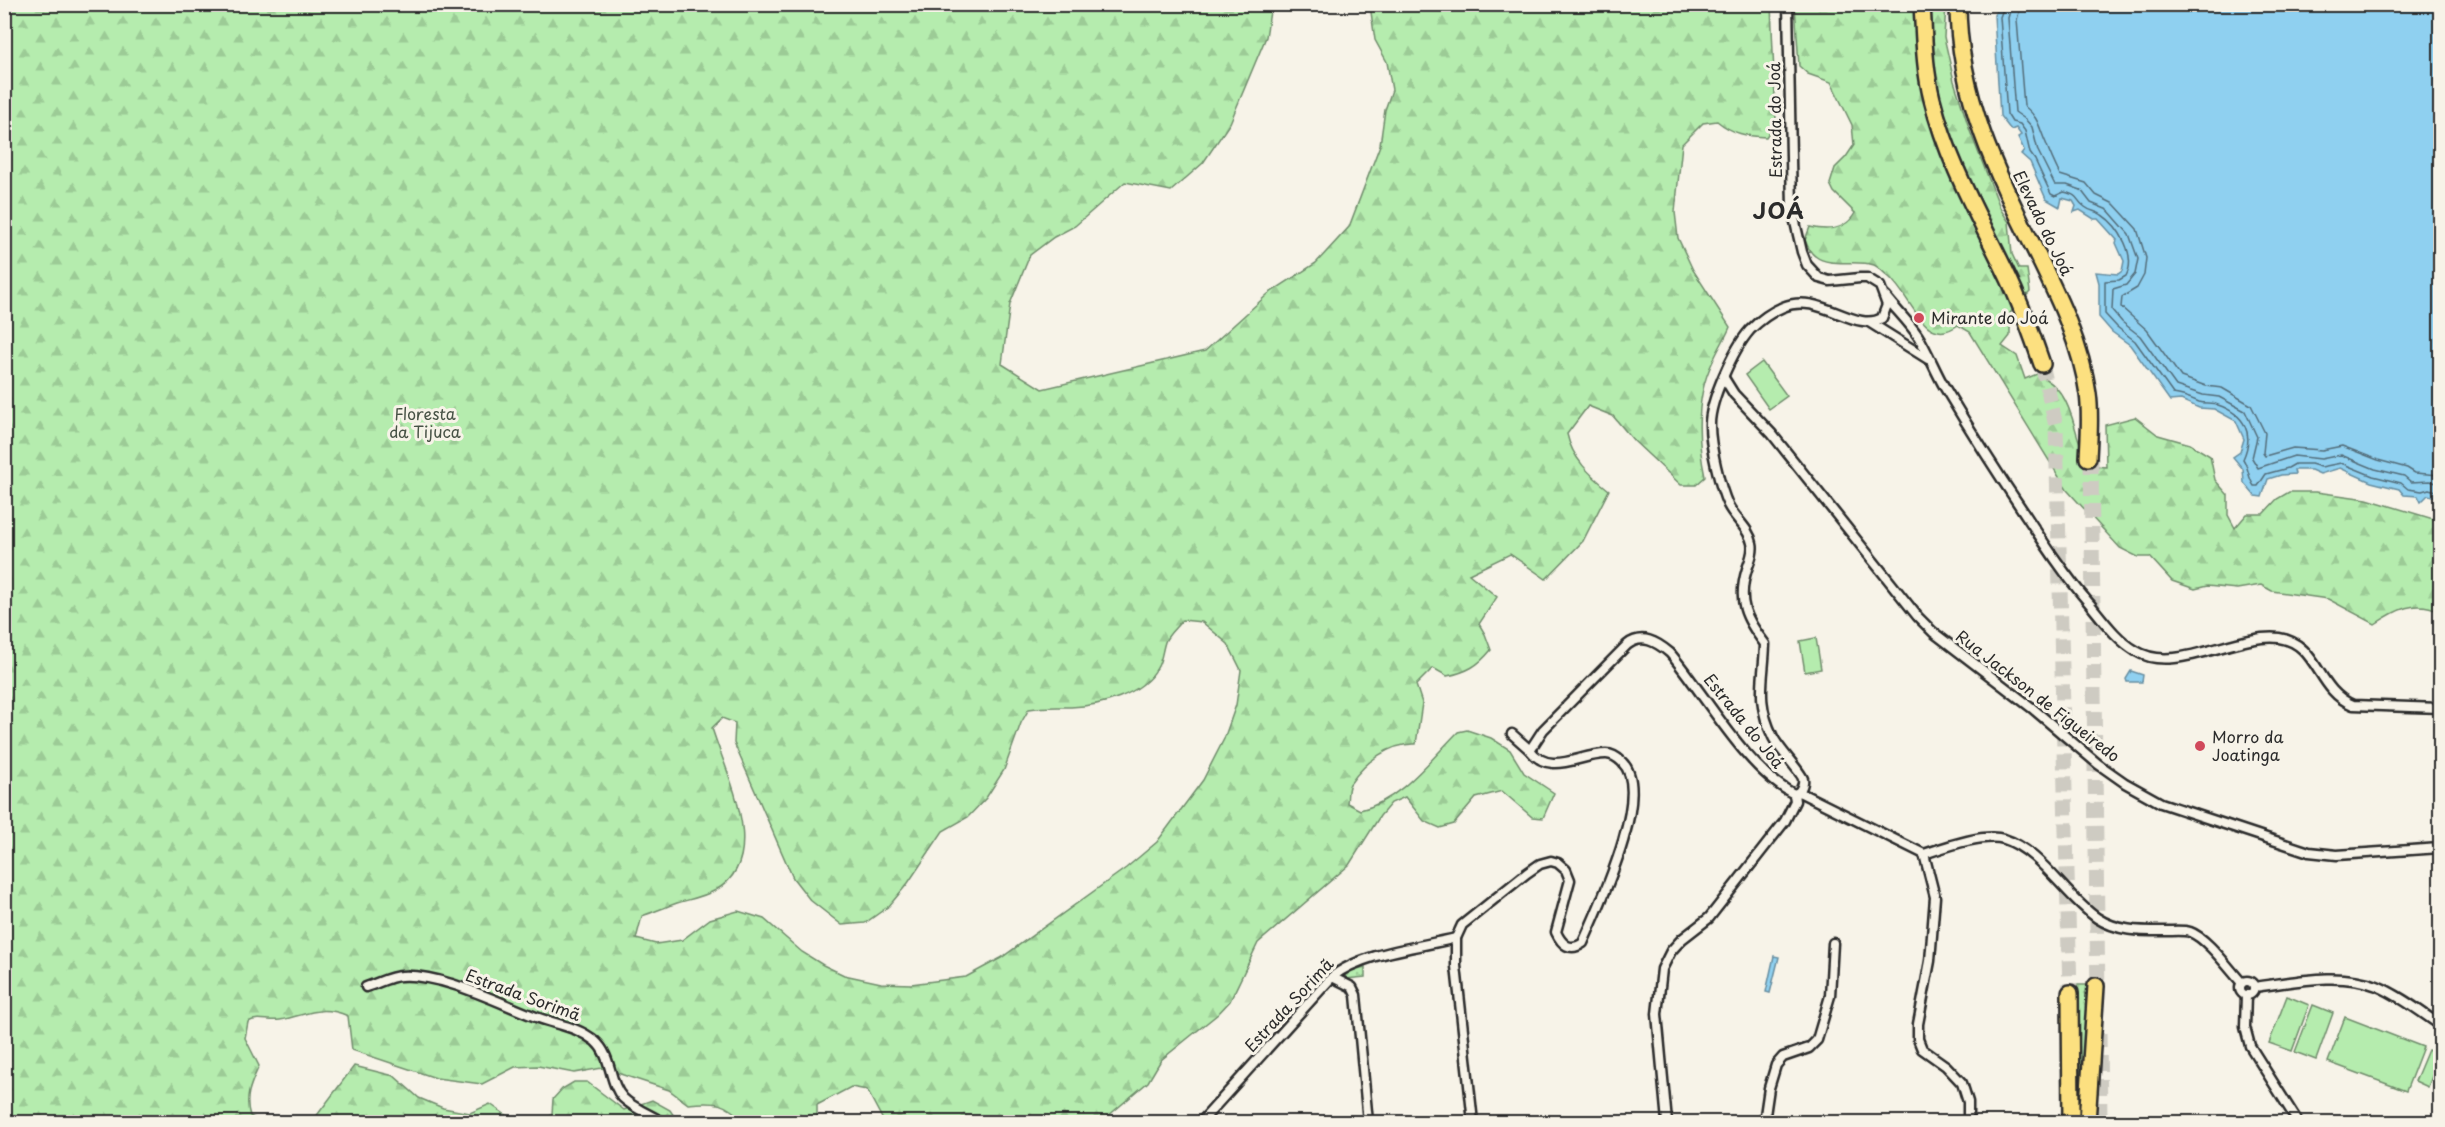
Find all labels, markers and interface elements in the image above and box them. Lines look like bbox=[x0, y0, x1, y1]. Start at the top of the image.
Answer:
street label: Estrada do Joá bbox=[1761, 62, 1787, 178]
street label: Elevado do Joá bbox=[2008, 166, 2080, 279]
district label: JOÁ bbox=[1753, 193, 1805, 226]
place label: Mirante do Joá bbox=[1931, 305, 2048, 329]
marker: Mirante do Joá bbox=[1912, 311, 1926, 325]
park label: Floresta da Tijuca bbox=[389, 401, 461, 443]
street label: Rua Jackson de Figueiredo bbox=[1952, 623, 2126, 767]
street label: Estrada do Joá bbox=[1699, 668, 1791, 773]
place label: Morro da Joatinga bbox=[2212, 724, 2284, 766]
marker: Morro da Joatinga bbox=[2193, 739, 2207, 753]
street label: Estrada Sorimã bbox=[1238, 952, 1339, 1057]
street label: Estrada Sorimã bbox=[463, 962, 585, 1026]

